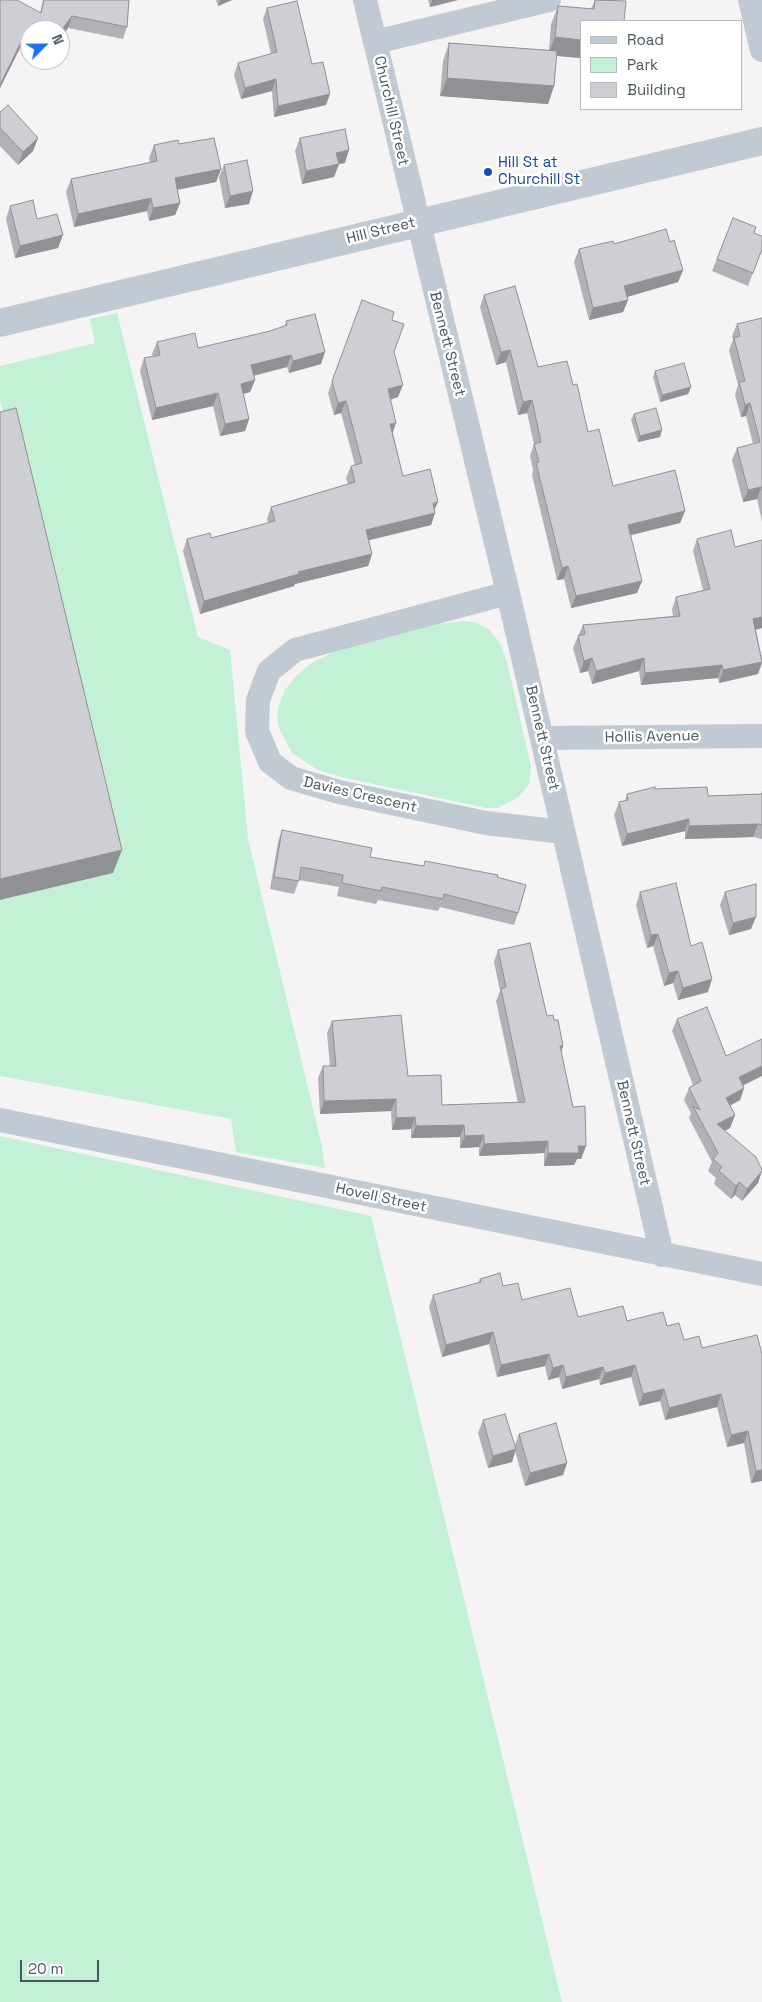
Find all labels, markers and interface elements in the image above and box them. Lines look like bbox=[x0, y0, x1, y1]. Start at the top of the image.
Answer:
north arrow bbox=[20, 20, 70, 70]
legend bbox=[580, 20, 742, 110]
text: Road bbox=[627, 30, 664, 49]
text: N bbox=[48, 32, 68, 47]
street label: Churchill Street bbox=[370, 54, 412, 168]
text: Park bbox=[627, 55, 658, 74]
text: Building bbox=[627, 80, 686, 99]
place label: Hill St at Churchill St bbox=[498, 154, 580, 189]
marker: Hill St at Churchill St bbox=[482, 166, 494, 178]
street label: Hill Street bbox=[345, 214, 417, 248]
street label: Bennett Street bbox=[425, 290, 469, 398]
street label: Bennett Street bbox=[521, 684, 563, 792]
street label: Hollis Avenue bbox=[604, 727, 700, 747]
street label: Davies Crescent bbox=[301, 773, 419, 817]
street label: Bennett Street bbox=[612, 1079, 654, 1187]
street label: Hovell Street bbox=[334, 1180, 428, 1216]
scale bar bbox=[22, 1950, 101, 1982]
text: 20 m bbox=[28, 1959, 63, 1978]

